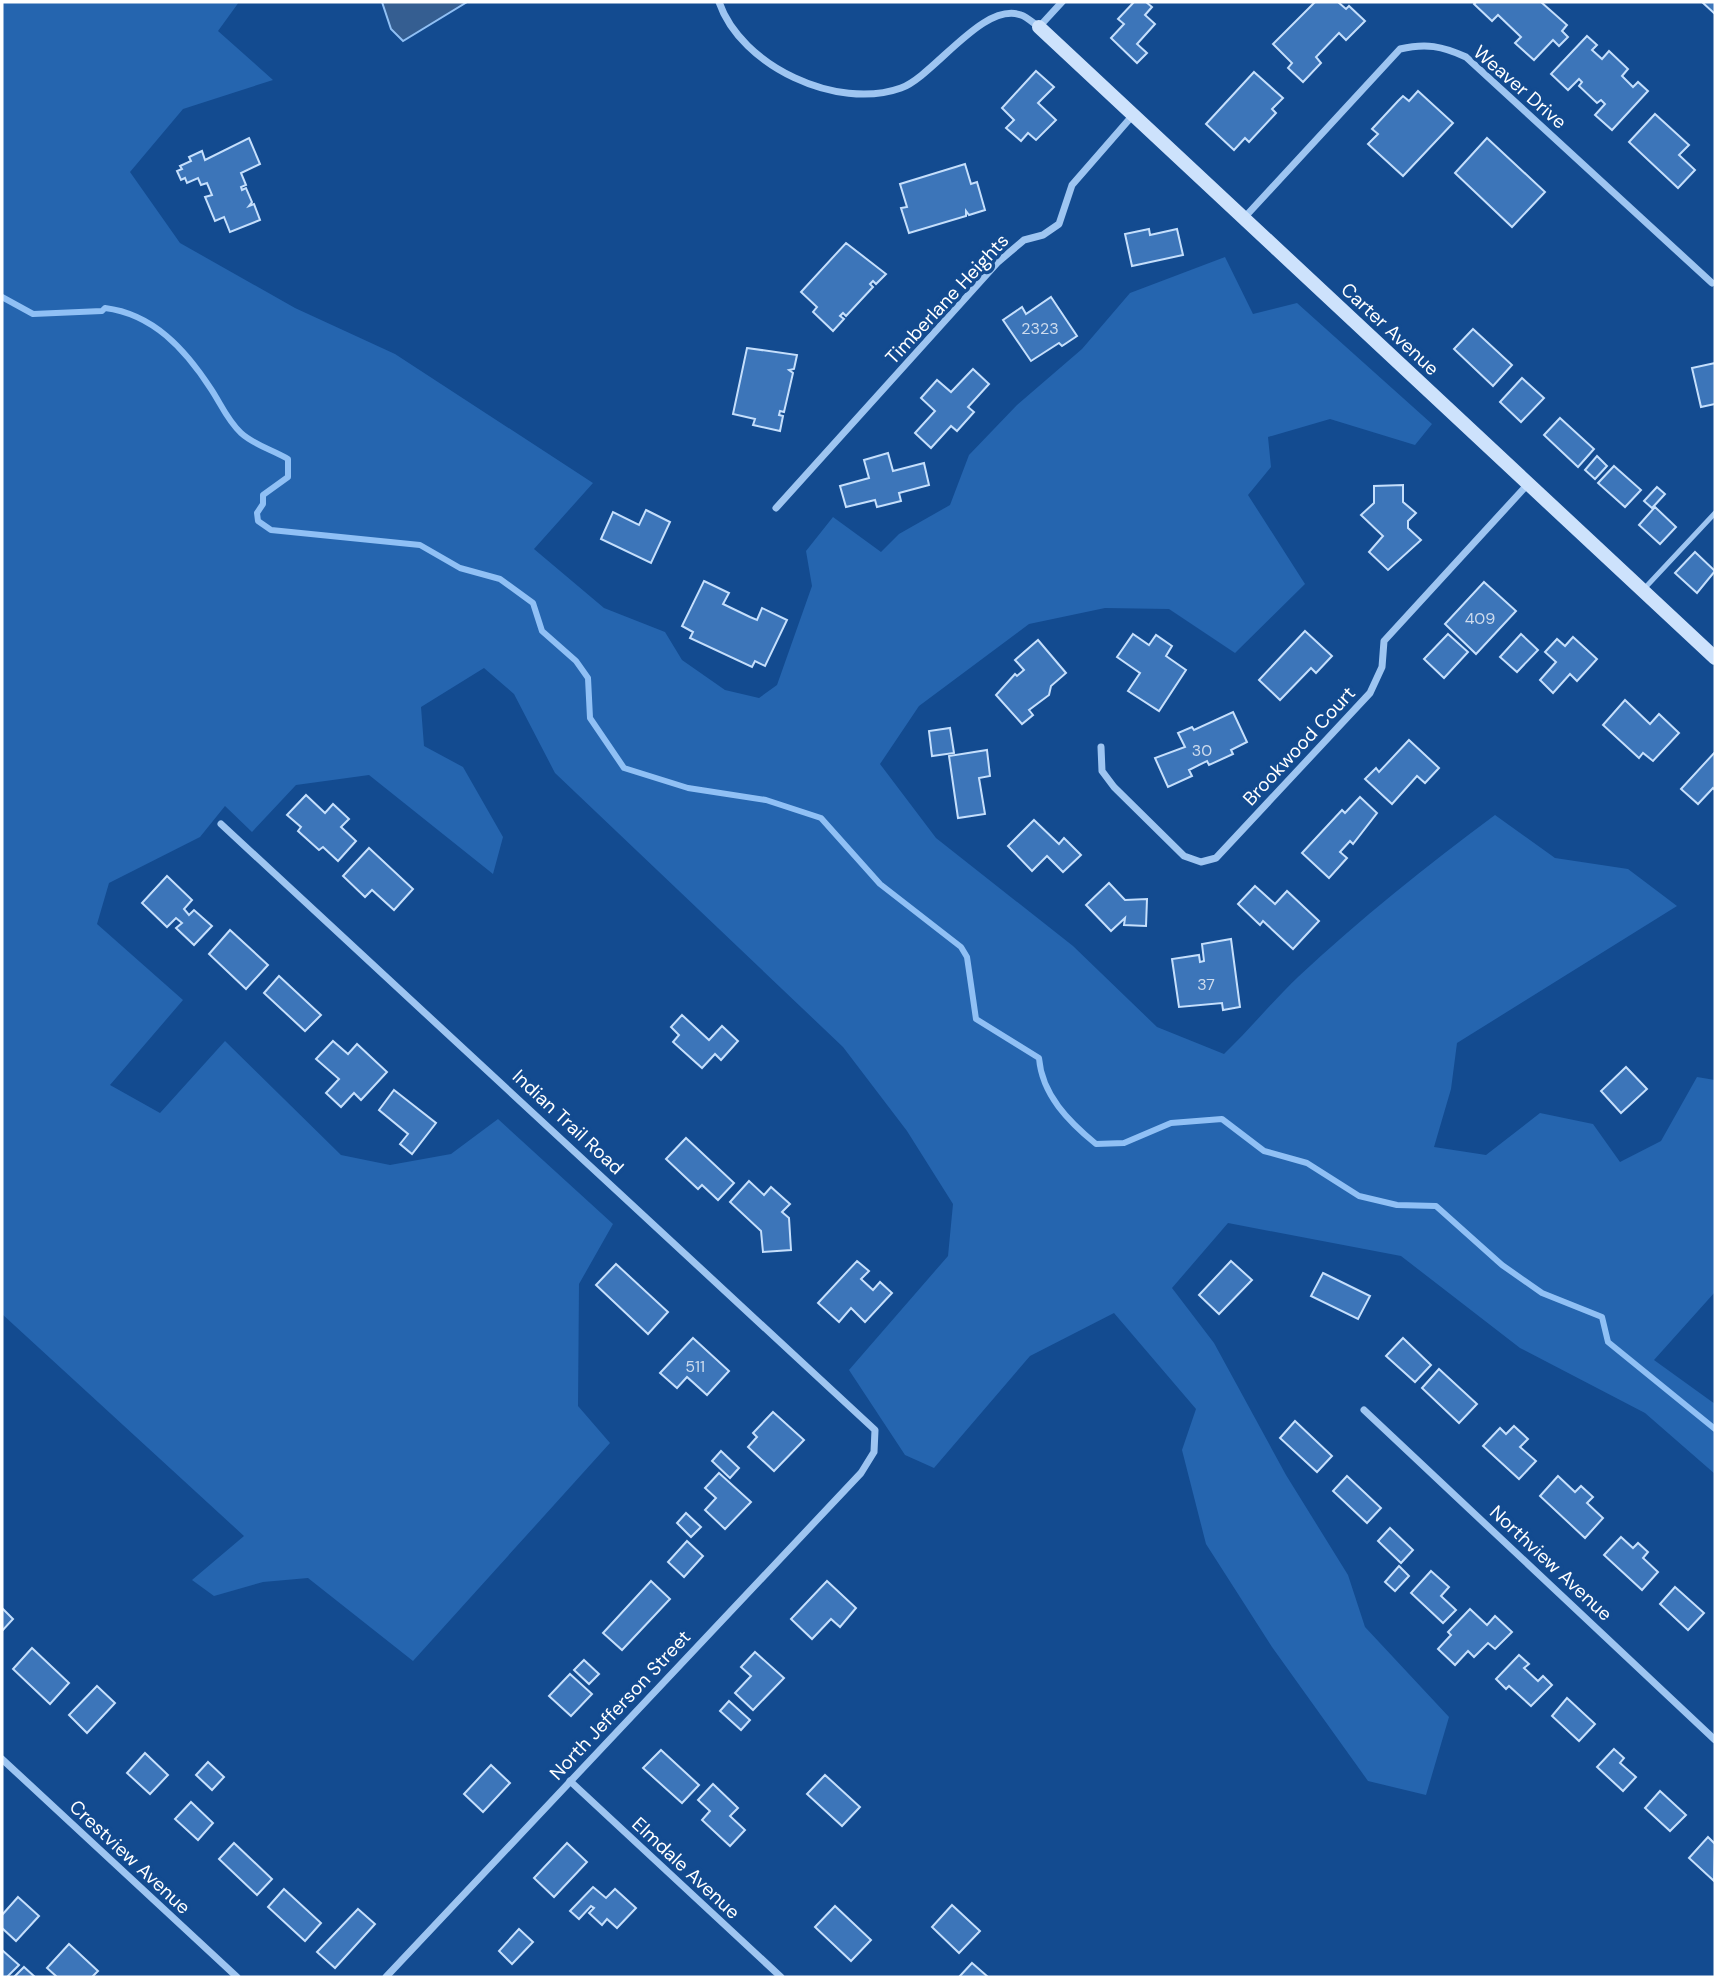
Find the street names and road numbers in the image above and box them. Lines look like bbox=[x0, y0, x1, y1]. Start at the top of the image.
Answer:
street label: Weaver Drive bbox=[1468, 40, 1572, 134]
street label: Timberlane Heights bbox=[880, 228, 1014, 370]
street label: Carter Avenue bbox=[1336, 277, 1444, 381]
street label: Brookwood Court bbox=[1237, 681, 1361, 811]
street label: Indian Trail Road bbox=[507, 1064, 629, 1180]
street label: Northview Avenue bbox=[1484, 1500, 1618, 1626]
street label: North Jefferson Street bbox=[544, 1625, 696, 1785]
street label: Crestview Avenue bbox=[64, 1794, 196, 1920]
street label: Elmdale Avenue bbox=[627, 1812, 745, 1924]

